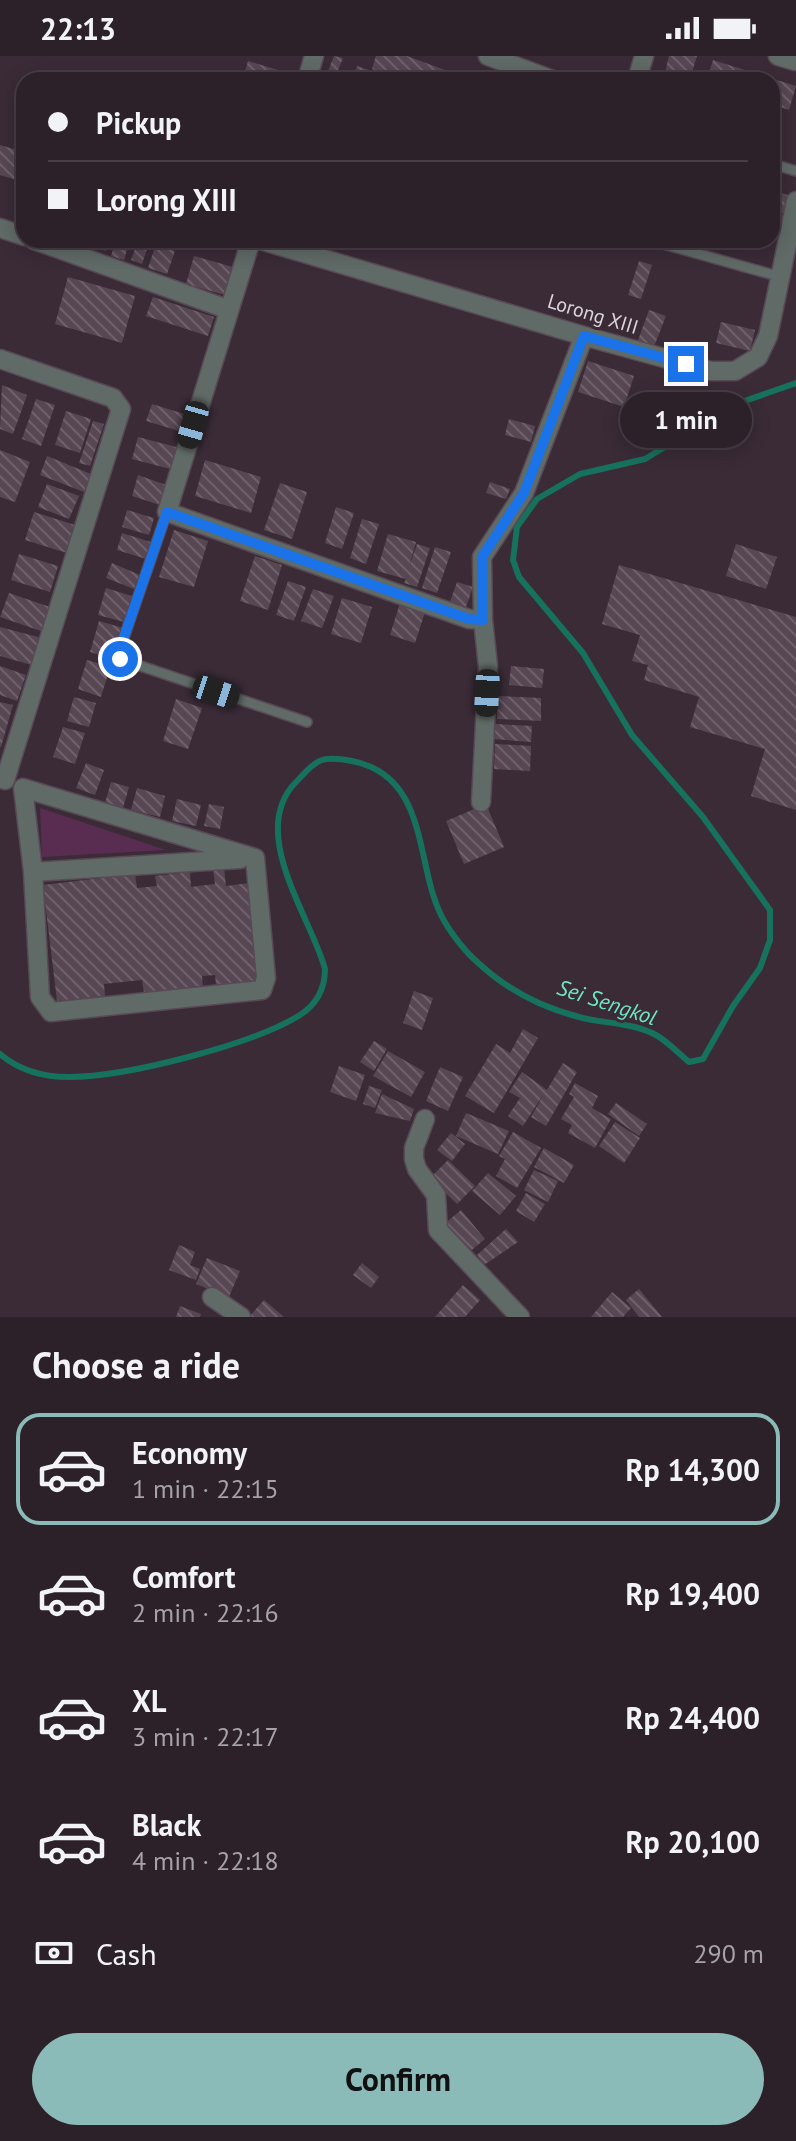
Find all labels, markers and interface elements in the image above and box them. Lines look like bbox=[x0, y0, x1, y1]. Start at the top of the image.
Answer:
text: 22:13 bbox=[40, 9, 116, 48]
text: Pickup bbox=[96, 103, 181, 142]
text: Lorong XIII bbox=[96, 180, 237, 219]
street label: Lorong XIII bbox=[544, 288, 642, 340]
route end bbox=[668, 346, 704, 382]
callout: 1 min bbox=[620, 392, 752, 448]
car bbox=[175, 399, 211, 451]
text: 1 min bbox=[654, 403, 718, 436]
route start bbox=[102, 641, 138, 677]
car bbox=[474, 668, 500, 718]
car bbox=[189, 673, 243, 711]
water label: Sei Sengkol bbox=[554, 973, 660, 1031]
text: Choose a ride bbox=[32, 1341, 240, 1388]
icon: car bbox=[36, 1433, 108, 1505]
text: Economy bbox=[132, 1433, 247, 1472]
text: Rp 14,300 bbox=[626, 1450, 760, 1489]
text: 1 min · 22:15 bbox=[132, 1472, 279, 1505]
icon: car bbox=[36, 1557, 108, 1629]
text: Comfort bbox=[132, 1557, 235, 1596]
text: Rp 19,400 bbox=[626, 1574, 760, 1613]
text: 2 min · 22:16 bbox=[132, 1596, 279, 1629]
icon: car bbox=[36, 1681, 108, 1753]
text: XL bbox=[132, 1681, 166, 1720]
text: Rp 24,400 bbox=[626, 1698, 760, 1737]
text: 3 min · 22:17 bbox=[132, 1720, 279, 1753]
icon: car bbox=[36, 1805, 108, 1877]
text: Black bbox=[132, 1805, 201, 1844]
text: Rp 20,100 bbox=[626, 1822, 760, 1861]
text: 4 min · 22:18 bbox=[132, 1844, 279, 1877]
icon: cash bbox=[32, 1931, 76, 1975]
text: Cash bbox=[96, 1934, 157, 1973]
text: 290 m bbox=[693, 1937, 764, 1970]
button: Confirm bbox=[32, 2033, 764, 2125]

